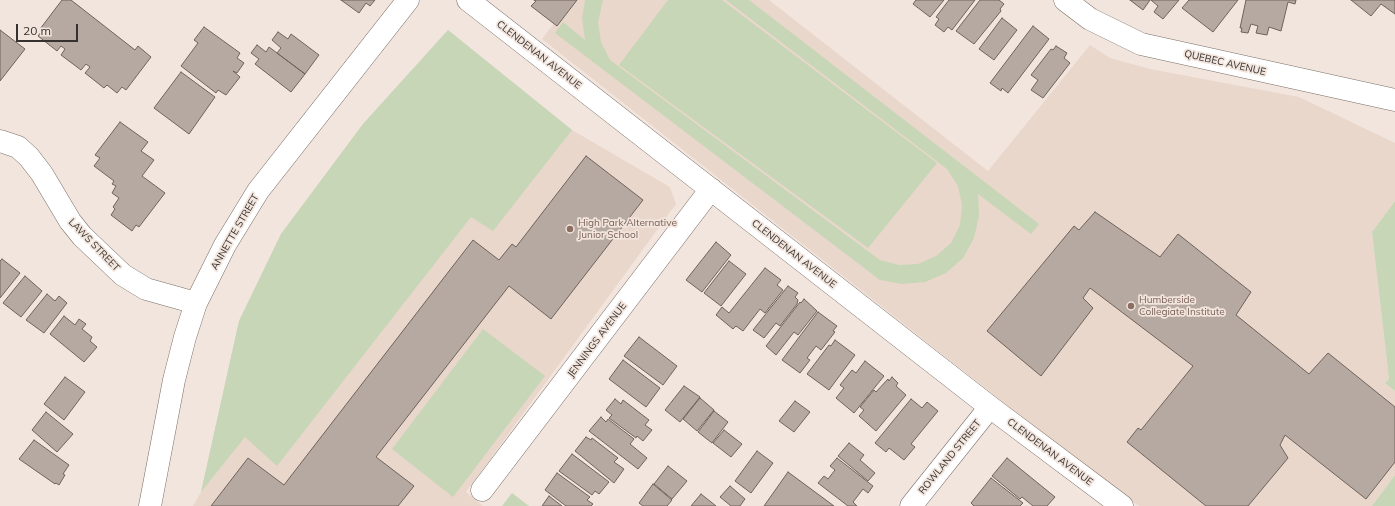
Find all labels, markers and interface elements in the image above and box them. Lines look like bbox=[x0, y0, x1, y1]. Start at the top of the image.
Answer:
scale bar bbox=[18, 16, 80, 42]
street label: CLENDENAN AVENUE bbox=[494, 18, 584, 92]
text: 20 m bbox=[23, 23, 51, 38]
street label: QUEBEC AVENUE bbox=[1183, 48, 1267, 78]
street label: ANNETTE STREET bbox=[208, 192, 262, 272]
street label: LAWS STREET bbox=[66, 216, 122, 274]
place label: High Park Alternative Junior School bbox=[578, 217, 677, 240]
street label: CLENDENAN AVENUE bbox=[749, 217, 839, 291]
marker: High Park Alternative Junior School bbox=[565, 224, 575, 234]
place label: Humberside Collegiate Institute bbox=[1139, 294, 1225, 318]
street label: JENNINGS AVENUE bbox=[565, 300, 629, 380]
marker: Humberside Collegiate Institute bbox=[1126, 301, 1136, 311]
street label: CLENDENAN AVENUE bbox=[1005, 416, 1095, 488]
street label: ROWLAND STREET bbox=[916, 417, 984, 497]

